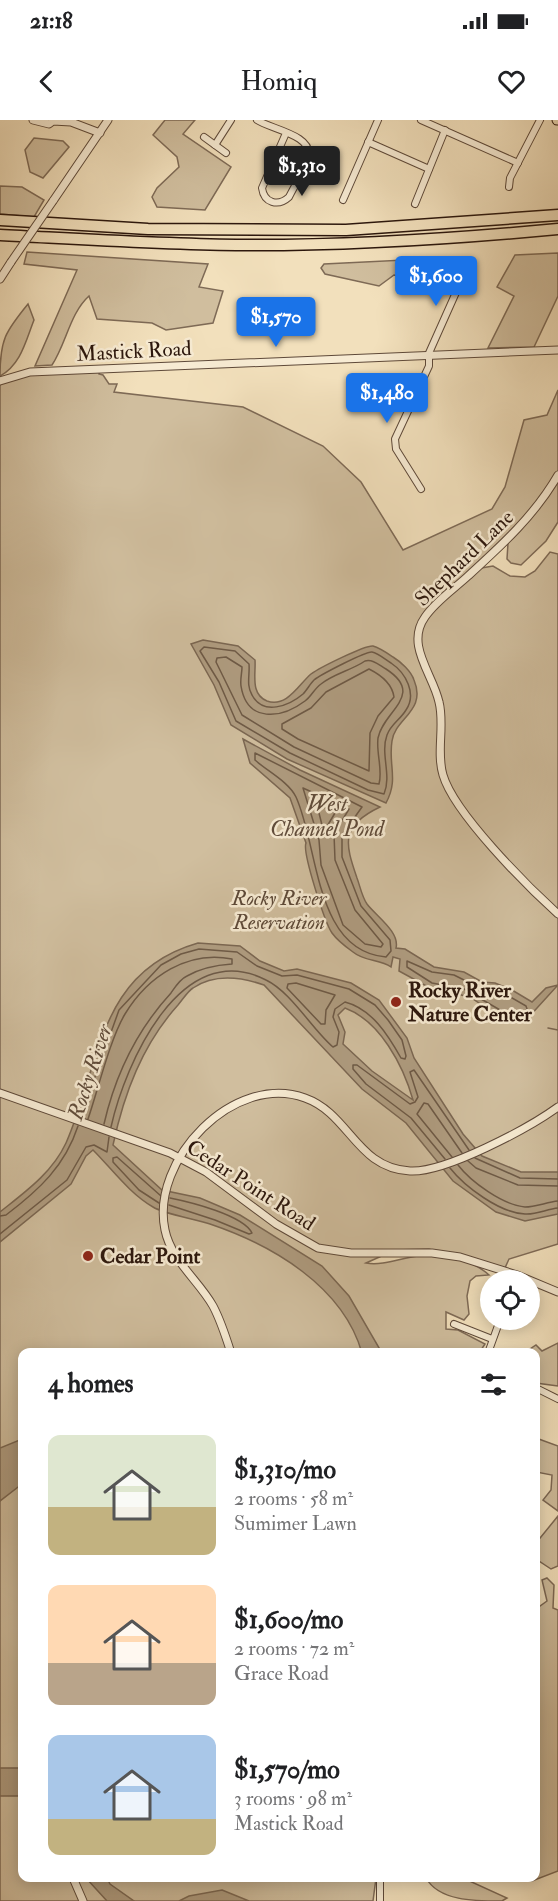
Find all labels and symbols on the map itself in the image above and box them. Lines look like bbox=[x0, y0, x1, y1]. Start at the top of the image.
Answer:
pin: $1,310 bbox=[253, 146, 351, 197]
pin: $1,600 bbox=[387, 256, 485, 307]
pin: $1,570 bbox=[227, 297, 325, 348]
street label: Mastick Road bbox=[76, 335, 193, 368]
pin: $1,480 bbox=[338, 373, 436, 424]
street label: Shephard Lane bbox=[409, 504, 520, 612]
water label: West Channel Pond bbox=[270, 790, 386, 843]
park label: Rocky River Reservation bbox=[231, 885, 327, 936]
place label: Rocky River Nature Center bbox=[407, 977, 533, 1028]
marker: Rocky River Nature Center bbox=[389, 995, 403, 1009]
water label: Rocky River bbox=[61, 1019, 119, 1125]
street label: Cedar Point Road bbox=[181, 1134, 321, 1238]
place label: Cedar Point bbox=[100, 1243, 200, 1270]
marker: Cedar Point bbox=[81, 1249, 95, 1263]

